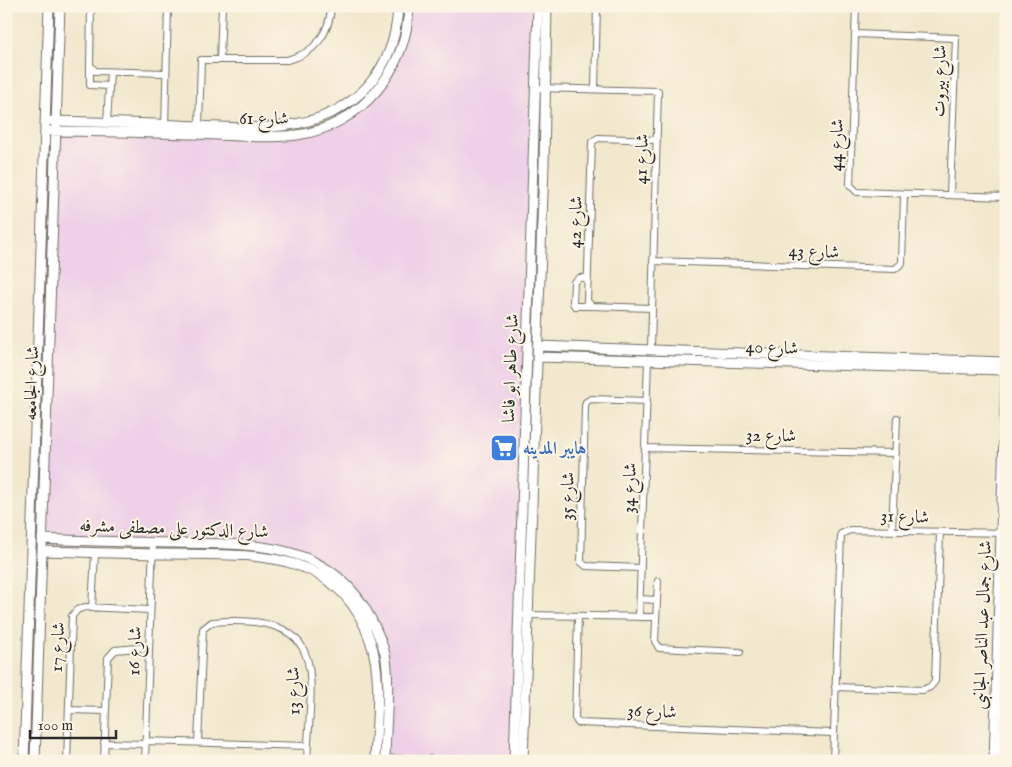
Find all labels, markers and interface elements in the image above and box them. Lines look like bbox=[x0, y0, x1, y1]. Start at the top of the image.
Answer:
street label: شارع بيروت bbox=[928, 45, 955, 117]
street label: شارع 61 bbox=[239, 108, 289, 133]
street label: شارع 44 bbox=[825, 118, 852, 172]
street label: شارع 41 bbox=[630, 133, 657, 185]
street label: شارع 42 bbox=[564, 195, 591, 249]
street label: شارع 43 bbox=[788, 240, 840, 267]
street label: شارع طاهر ابو فاشا bbox=[498, 313, 527, 423]
street label: شارع 40 bbox=[745, 336, 799, 363]
street label: شارع الجامعه bbox=[20, 345, 47, 421]
street label: شارع 32 bbox=[746, 425, 796, 450]
supermarket icon: هايبر المدينه bbox=[489, 433, 519, 463]
place label: هايبر المدينه bbox=[523, 438, 586, 461]
street label: شارع 34 bbox=[618, 462, 645, 514]
street label: شارع 35 bbox=[556, 471, 583, 521]
street label: شارع 31 bbox=[880, 505, 930, 532]
street label: شارع الدكتور على مصطفى مشرفه bbox=[79, 515, 269, 546]
street label: شارع جمال عبد الناصر الجانبى bbox=[969, 540, 1000, 710]
street label: شارع 17 bbox=[46, 621, 73, 673]
street label: شارع 16 bbox=[123, 626, 150, 676]
street label: شارع 13 bbox=[283, 666, 308, 715]
street label: شارع 36 bbox=[627, 700, 677, 727]
scale bar bbox=[30, 707, 116, 739]
text: 100 m bbox=[38, 716, 74, 735]

